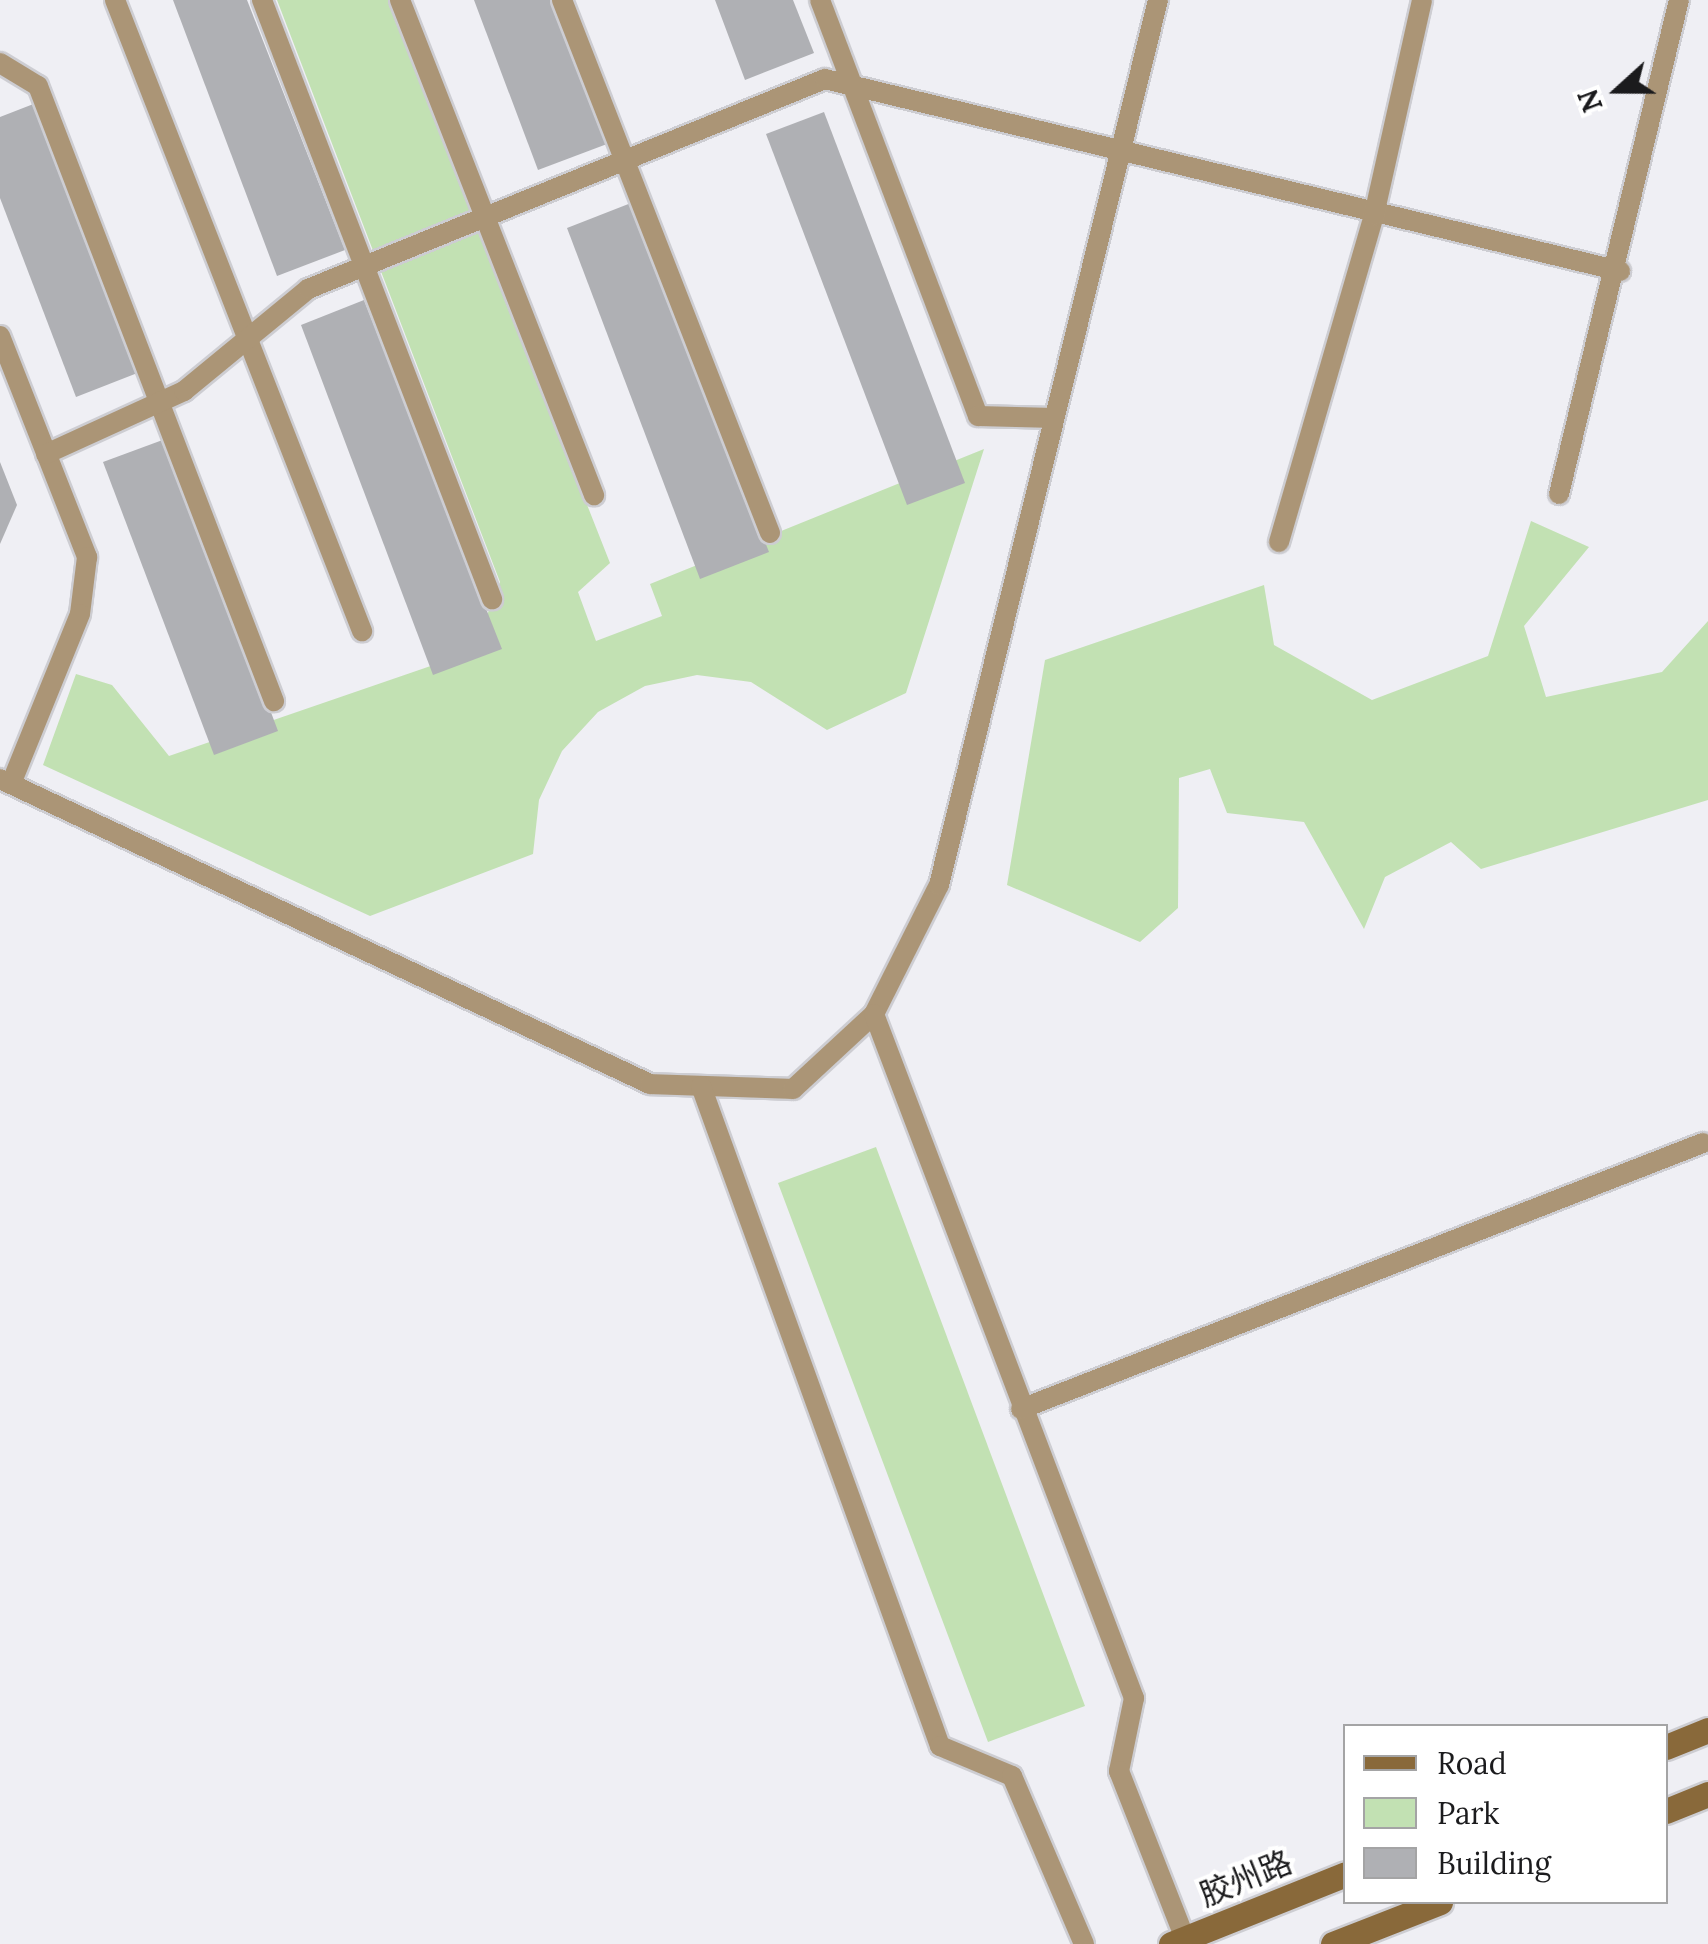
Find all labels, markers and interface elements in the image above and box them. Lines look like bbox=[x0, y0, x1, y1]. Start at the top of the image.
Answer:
north arrow bbox=[1568, 40, 1668, 140]
text: N bbox=[1569, 84, 1611, 117]
legend bbox=[1343, 1724, 1668, 1904]
text: Road bbox=[1437, 1744, 1507, 1782]
text: Park bbox=[1437, 1794, 1499, 1832]
street label: 胶州路 bbox=[1194, 1843, 1298, 1915]
text: Building bbox=[1437, 1844, 1551, 1882]

